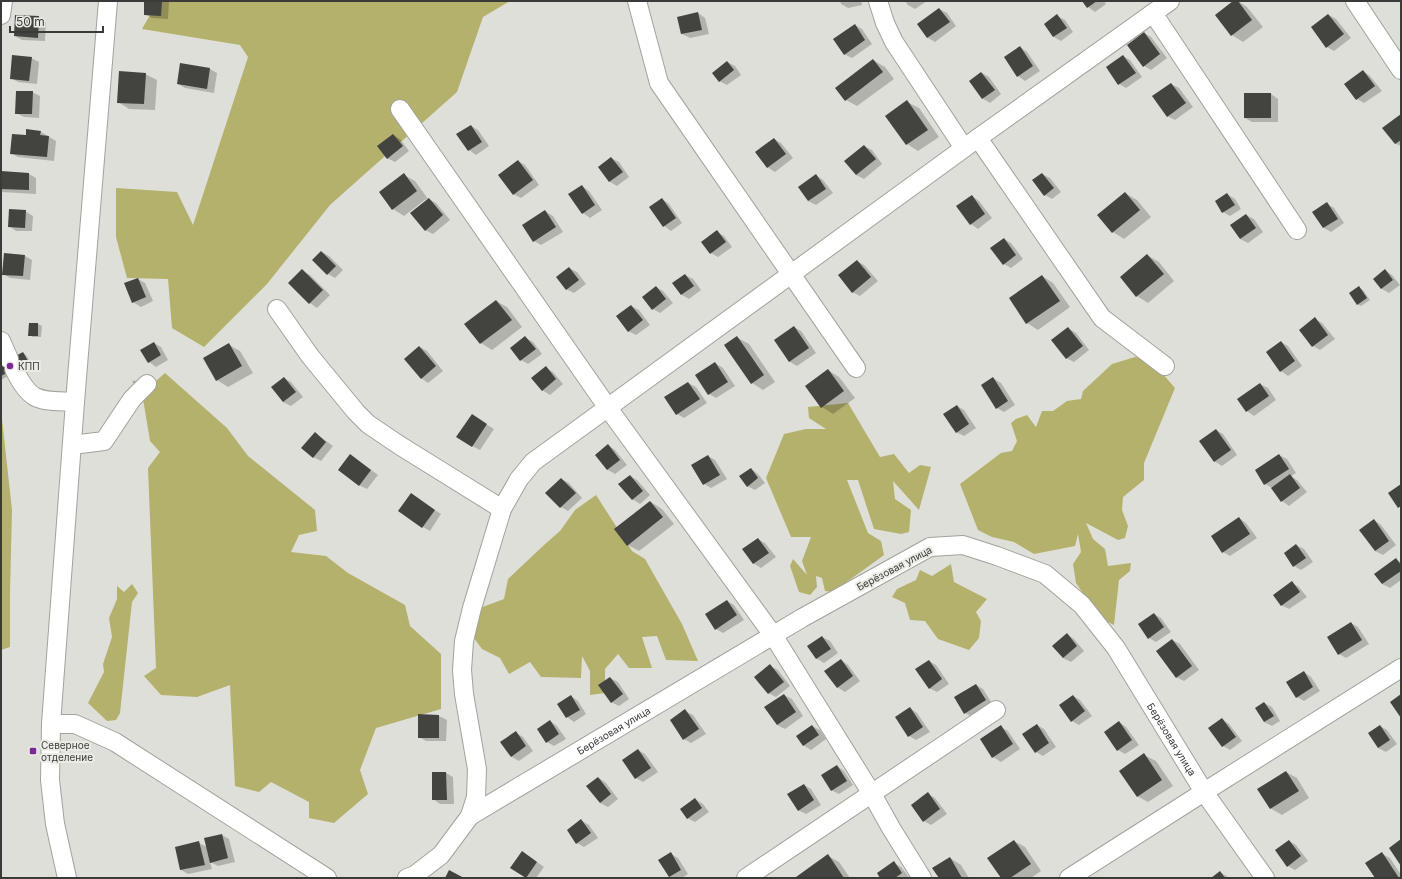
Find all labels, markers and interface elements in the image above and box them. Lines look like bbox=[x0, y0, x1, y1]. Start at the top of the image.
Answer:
scale bar bbox=[10, 8, 103, 34]
text: 50 m bbox=[16, 14, 45, 29]
place label: КПП bbox=[18, 360, 40, 372]
marker: КПП bbox=[5, 361, 15, 371]
street label: Берёзовая улица bbox=[854, 543, 934, 593]
street label: Берёзовая улица bbox=[1145, 701, 1199, 778]
street label: Берёзовая улица bbox=[575, 704, 652, 757]
place label: Северное отделение bbox=[41, 739, 93, 763]
marker: Северное отделение bbox=[28, 746, 38, 756]

